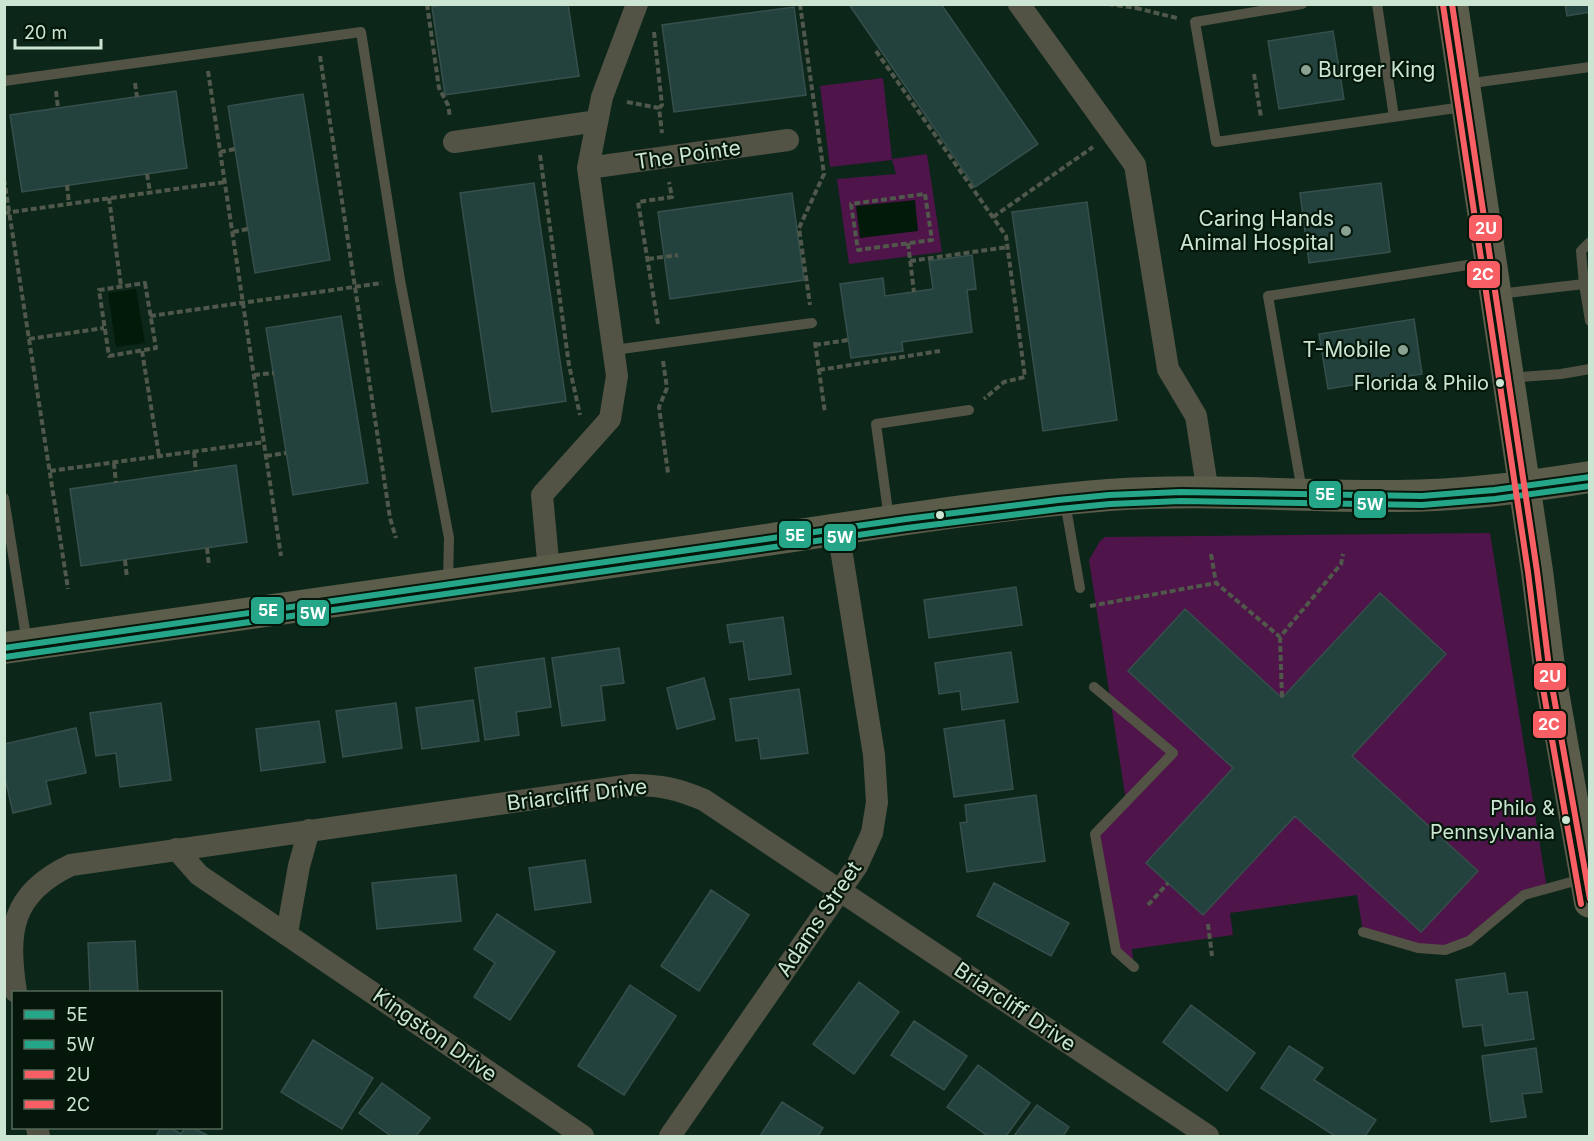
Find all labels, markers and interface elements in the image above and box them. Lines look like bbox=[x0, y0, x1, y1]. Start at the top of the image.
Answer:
scale bar bbox=[15, 12, 100, 50]
text: 20 m bbox=[24, 22, 67, 43]
place label: Burger King bbox=[1318, 57, 1435, 82]
marker: Burger King bbox=[1299, 63, 1313, 77]
street label: The Pointe bbox=[633, 135, 742, 174]
place label: Caring Hands Animal Hospital bbox=[1180, 206, 1334, 255]
line badge: 2U bbox=[1468, 214, 1503, 242]
text: 2U bbox=[1475, 218, 1497, 238]
marker: Caring Hands Animal Hospital bbox=[1339, 224, 1353, 238]
line badge: 2C bbox=[1466, 260, 1501, 289]
text: 2C bbox=[1472, 264, 1494, 284]
place label: T-Mobile bbox=[1302, 337, 1391, 362]
marker: T-Mobile bbox=[1396, 343, 1410, 357]
place label: Florida & Philo bbox=[1354, 371, 1489, 395]
marker: Florida & Philo bbox=[1494, 377, 1506, 389]
line badge: 5E bbox=[1308, 480, 1342, 509]
text: 5E bbox=[1315, 484, 1335, 504]
line badge: 5W bbox=[1353, 490, 1387, 519]
text: 5W bbox=[1357, 494, 1384, 514]
unlabelled marker bbox=[934, 509, 946, 521]
line badge: 5E bbox=[778, 520, 812, 549]
line badge: 5W bbox=[823, 523, 857, 552]
text: 5E bbox=[785, 525, 805, 545]
text: 5W bbox=[827, 527, 854, 547]
line badge: 5E bbox=[250, 596, 285, 625]
line badge: 5W bbox=[296, 599, 330, 627]
text: 5E bbox=[258, 600, 278, 620]
text: 5W bbox=[300, 603, 327, 623]
line badge: 2U bbox=[1533, 662, 1567, 691]
text: 2U bbox=[1539, 666, 1561, 686]
line badge: 2C bbox=[1532, 710, 1567, 739]
text: 2C bbox=[1538, 714, 1560, 734]
street label: Briarcliff Drive bbox=[505, 773, 649, 816]
place label: Philo & Pennsylvania bbox=[1430, 796, 1555, 844]
marker: Philo & Pennsylvania bbox=[1560, 814, 1572, 826]
street label: Adams Street bbox=[771, 856, 866, 981]
street label: Briarcliff Drive bbox=[950, 957, 1081, 1056]
street label: Kingston Drive bbox=[368, 983, 502, 1087]
legend bbox=[12, 991, 222, 1129]
text: 5E bbox=[66, 1004, 88, 1025]
text: 5W bbox=[66, 1034, 95, 1055]
text: 2U bbox=[66, 1064, 90, 1085]
text: 2C bbox=[66, 1094, 90, 1115]

